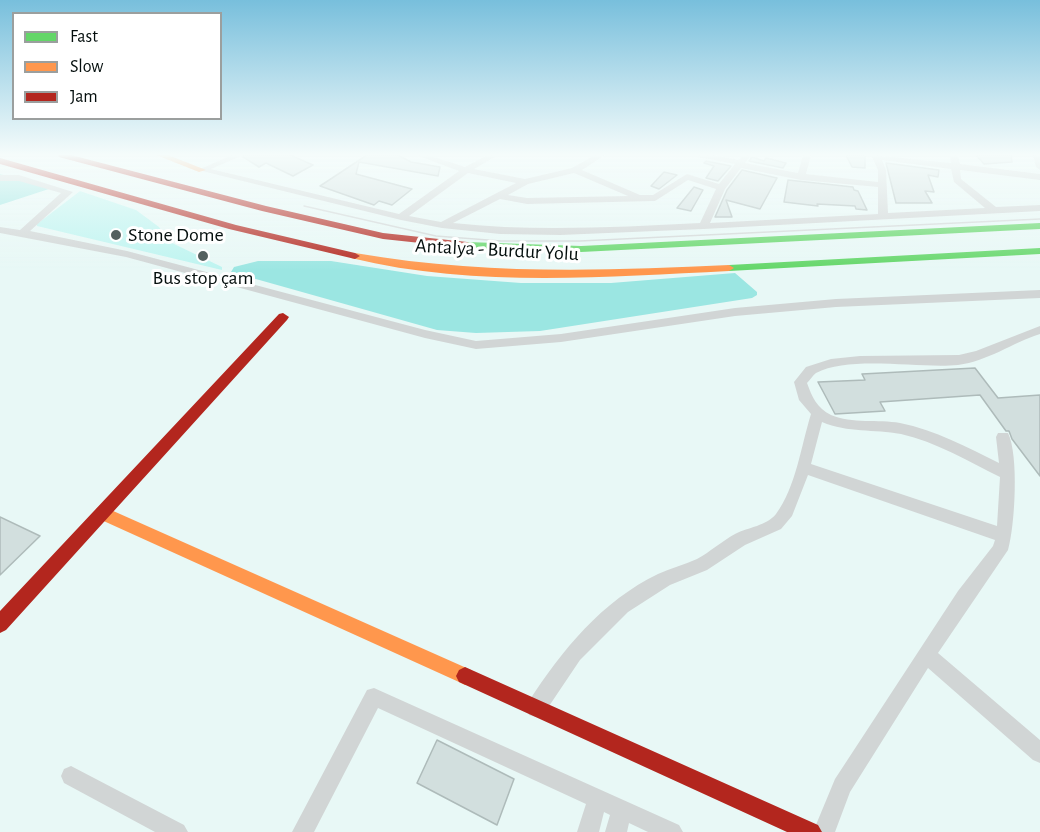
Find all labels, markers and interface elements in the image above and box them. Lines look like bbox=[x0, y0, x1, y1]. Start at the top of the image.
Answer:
legend bbox=[12, 12, 222, 120]
text: Fast bbox=[70, 28, 98, 46]
text: Slow bbox=[70, 58, 103, 76]
text: Jam bbox=[70, 88, 98, 106]
place label: Stone Dome bbox=[128, 223, 224, 247]
marker: Stone Dome bbox=[109, 228, 123, 242]
street label: Antalya - Burdur Yolu bbox=[415, 234, 579, 266]
marker: Bus stop çam bbox=[196, 249, 210, 263]
place label: Bus stop çam bbox=[153, 266, 253, 290]

